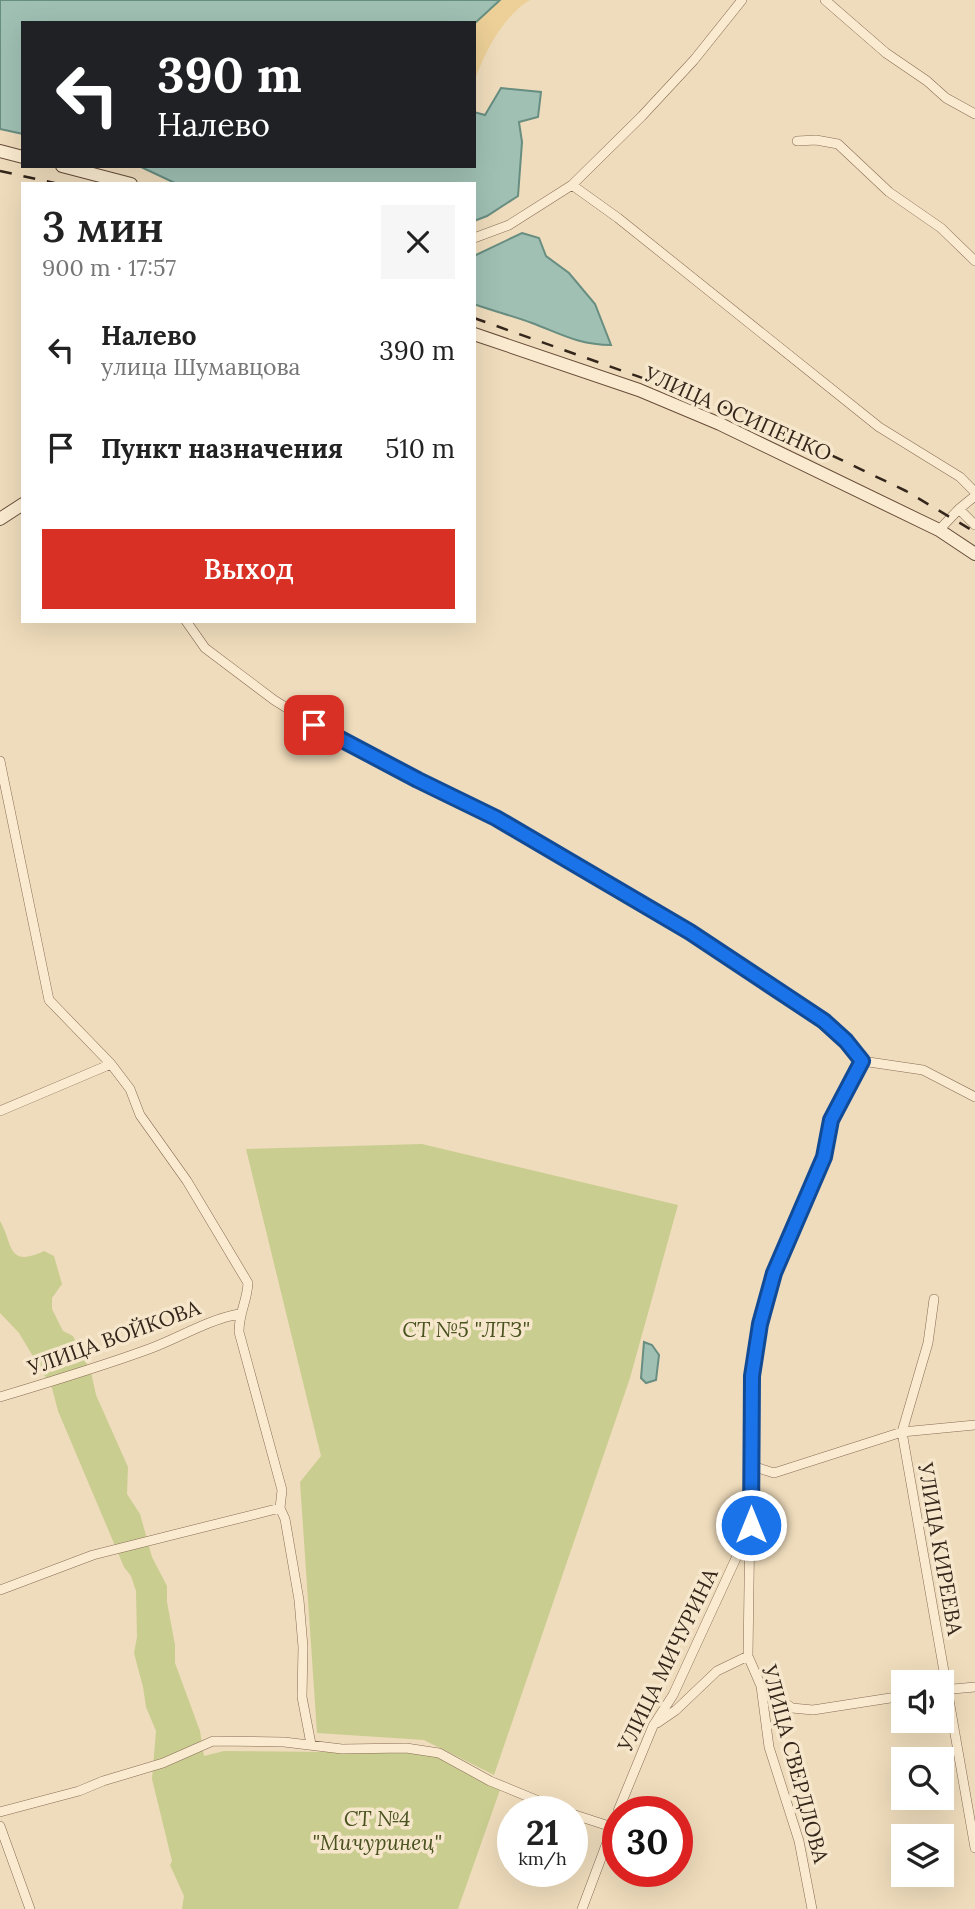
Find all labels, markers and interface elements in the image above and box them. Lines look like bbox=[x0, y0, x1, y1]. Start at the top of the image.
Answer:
text: 390 m bbox=[157, 43, 302, 105]
icon: left bbox=[42, 49, 133, 140]
text: Налево bbox=[157, 104, 270, 145]
text: 3 мин bbox=[42, 200, 164, 254]
button: close bbox=[381, 205, 455, 279]
text: 900 m · 17:57 bbox=[42, 253, 176, 282]
text: Налево bbox=[101, 319, 197, 352]
icon: left bbox=[42, 331, 80, 369]
text: 390 m bbox=[379, 334, 455, 367]
text: улица Шумавцова bbox=[101, 352, 300, 381]
street label: УЛИЦА ОСИПЕНКО bbox=[639, 360, 836, 467]
icon: arrive bbox=[42, 429, 80, 467]
text: Пункт назначения bbox=[101, 432, 343, 465]
text: 510 m bbox=[385, 432, 455, 465]
button: Выход bbox=[42, 529, 455, 609]
pin bbox=[284, 695, 344, 755]
icon: arrive bbox=[295, 706, 333, 744]
street label: УЛИЦА ВОЙКОВА bbox=[23, 1294, 204, 1382]
park label: СТ №5 "ЛТЗ" bbox=[402, 1316, 530, 1343]
street label: УЛИЦА КИРЕЕВА bbox=[912, 1460, 969, 1638]
position arrow bbox=[714, 1488, 788, 1562]
street label: УЛИЦА МИЧУРИНА bbox=[611, 1563, 724, 1757]
street label: УЛИЦА СВЕРДЛОВА bbox=[756, 1661, 835, 1867]
map controls bbox=[891, 1670, 954, 1887]
button: sound bbox=[891, 1670, 954, 1733]
button: search bbox=[891, 1747, 954, 1810]
speed limit sign: 30 bbox=[602, 1796, 693, 1887]
park label: СТ №4 "Мичуринец" bbox=[312, 1805, 442, 1856]
text: 21 bbox=[526, 1810, 559, 1855]
button: layers bbox=[891, 1824, 954, 1887]
text: km/h bbox=[518, 1847, 567, 1870]

